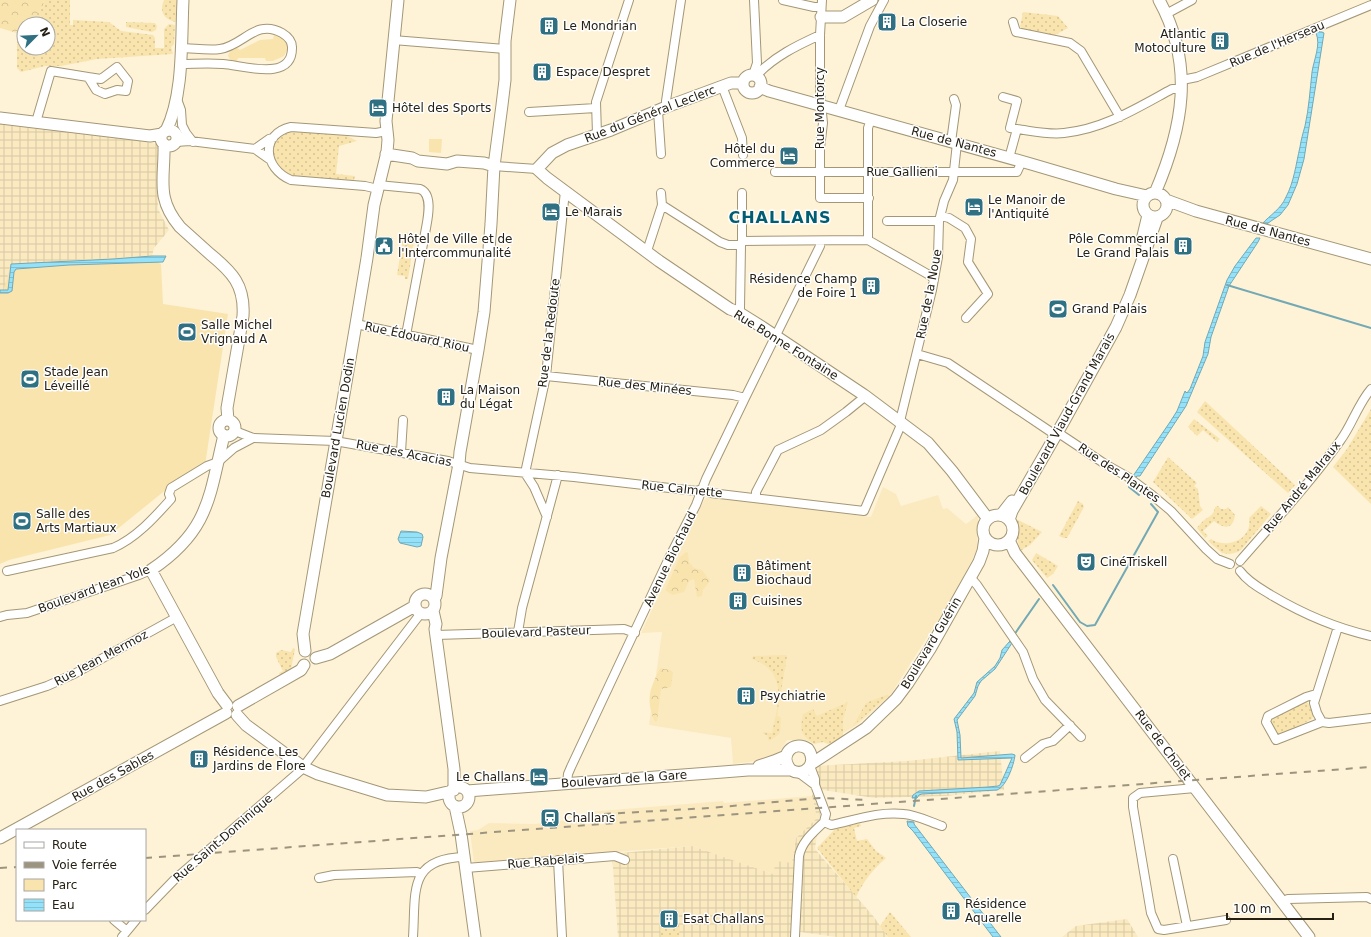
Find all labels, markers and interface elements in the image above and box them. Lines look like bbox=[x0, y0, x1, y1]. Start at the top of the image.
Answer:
building icon: La Closerie bbox=[876, 11, 898, 33]
building icon: Le Mondrian bbox=[538, 15, 560, 37]
place label: La Closerie bbox=[901, 15, 967, 29]
north arrow bbox=[16, 16, 56, 56]
street label: Rue de l'Herseau bbox=[1227, 18, 1327, 70]
place label: Le Mondrian bbox=[563, 19, 637, 33]
text: N bbox=[37, 25, 52, 39]
place label: Atlantic Motoculture bbox=[1134, 27, 1206, 55]
building icon: Atlantic Motoculture bbox=[1209, 30, 1231, 52]
building icon: Espace Despret bbox=[531, 61, 553, 83]
place label: Espace Despret bbox=[556, 65, 650, 79]
street label: Rue Montorcy bbox=[813, 67, 827, 149]
street label: Rue du Général Leclerc bbox=[583, 83, 717, 145]
hotel icon: Hôtel des Sports bbox=[367, 97, 389, 119]
place label: Hôtel des Sports bbox=[392, 101, 491, 115]
street label: Rue de Nantes bbox=[910, 124, 998, 160]
place label: Hôtel du Commerce bbox=[710, 142, 775, 170]
hotel icon: Hôtel du Commerce bbox=[778, 145, 800, 167]
street label: Rue Gallieni bbox=[866, 165, 938, 179]
place label: Le Manoir de l'Antiquité bbox=[988, 193, 1065, 221]
hotel icon: Le Manoir de l'Antiquité bbox=[963, 196, 985, 218]
hotel icon: Le Marais bbox=[540, 201, 562, 223]
place label: Le Marais bbox=[565, 205, 622, 219]
district label: CHALLANS bbox=[728, 208, 832, 227]
street label: Rue de Nantes bbox=[1224, 213, 1312, 249]
place label: Hôtel de Ville et de l'Intercommunalité bbox=[398, 232, 512, 260]
place label: Pôle Commercial Le Grand Palais bbox=[1069, 232, 1169, 260]
public building icon: Hôtel de Ville et de l'Intercommunalité bbox=[373, 235, 395, 257]
building icon: Pôle Commercial Le Grand Palais bbox=[1172, 235, 1194, 257]
street label: Rue de la Noue bbox=[913, 248, 945, 340]
place label: Résidence Champ de Foire 1 bbox=[749, 272, 857, 300]
building icon: Résidence Champ de Foire 1 bbox=[860, 275, 882, 297]
street label: Rue de la Redoute bbox=[535, 278, 563, 388]
sports icon: Grand Palais bbox=[1047, 298, 1069, 320]
place label: Grand Palais bbox=[1072, 302, 1147, 316]
street label: Rue Bonne Fontaine bbox=[731, 307, 841, 383]
place label: Salle Michel Vrignaud A bbox=[201, 318, 272, 346]
street label: Rue Édouard Riou bbox=[363, 318, 471, 355]
sports icon: Salle Michel Vrignaud A bbox=[176, 321, 198, 343]
street label: Boulevard Viaud-Grand Marais bbox=[1016, 330, 1118, 498]
street label: Boulevard Lucien Dodin bbox=[319, 357, 357, 499]
place label: Stade Jean Léveillé bbox=[44, 365, 108, 393]
sports icon: Stade Jean Léveillé bbox=[19, 368, 41, 390]
street label: Rue des Minées bbox=[598, 374, 692, 398]
place label: La Maison du Légat bbox=[460, 383, 520, 411]
building icon: La Maison du Légat bbox=[435, 386, 457, 408]
street label: Rue des Acacias bbox=[355, 437, 453, 469]
street label: Rue André Malraux bbox=[1261, 438, 1343, 536]
street label: Rue des Plantes bbox=[1075, 440, 1163, 506]
street label: Rue Calmette bbox=[641, 478, 723, 500]
place label: Salle des Arts Martiaux bbox=[36, 507, 117, 535]
street label: Avenue Biochaud bbox=[641, 509, 699, 609]
sports icon: Salle des Arts Martiaux bbox=[11, 510, 33, 532]
theatre icon: CinéTriskell bbox=[1075, 551, 1097, 573]
place label: CinéTriskell bbox=[1100, 555, 1167, 569]
place label: Bâtiment Biochaud bbox=[756, 559, 812, 587]
street label: Boulevard Jean Yole bbox=[36, 562, 152, 616]
building icon: Bâtiment Biochaud bbox=[731, 562, 753, 584]
building icon: Cuisines bbox=[727, 590, 749, 612]
place label: Cuisines bbox=[752, 594, 802, 608]
street label: Boulevard Guérin bbox=[898, 595, 964, 691]
street label: Boulevard Pasteur bbox=[481, 623, 591, 641]
street label: Rue Jean Mermoz bbox=[52, 627, 150, 689]
building icon: Psychiatrie bbox=[735, 685, 757, 707]
place label: Psychiatrie bbox=[760, 689, 826, 703]
street label: Rue de Cholet bbox=[1132, 707, 1194, 783]
place label: Résidence Les Jardins de Flore bbox=[212, 745, 306, 773]
street label: Rue des Sables bbox=[70, 748, 156, 804]
building icon: Résidence Les Jardins de Flore bbox=[188, 748, 210, 770]
hotel icon: Le Challans bbox=[528, 766, 550, 788]
street label: Boulevard de la Gare bbox=[560, 768, 688, 790]
place label: Le Challans bbox=[456, 770, 525, 784]
street label: Rue Saint-Dominique bbox=[171, 791, 275, 885]
station icon: Challans bbox=[539, 807, 561, 829]
place label: Challans bbox=[564, 811, 615, 825]
legend bbox=[16, 829, 146, 921]
text: Route bbox=[52, 838, 87, 852]
street label: Rue Rabelais bbox=[507, 851, 585, 871]
text: Voie ferrée bbox=[52, 858, 117, 872]
text: Parc bbox=[52, 878, 77, 892]
scale bar bbox=[1227, 895, 1333, 921]
place label: Résidence Aquarelle bbox=[965, 897, 1026, 925]
text: Eau bbox=[52, 898, 75, 912]
building icon: Résidence Aquarelle bbox=[940, 900, 962, 922]
text: 100 m bbox=[1233, 902, 1271, 916]
building icon: Esat Challans bbox=[658, 908, 680, 930]
place label: Esat Challans bbox=[683, 912, 764, 926]

